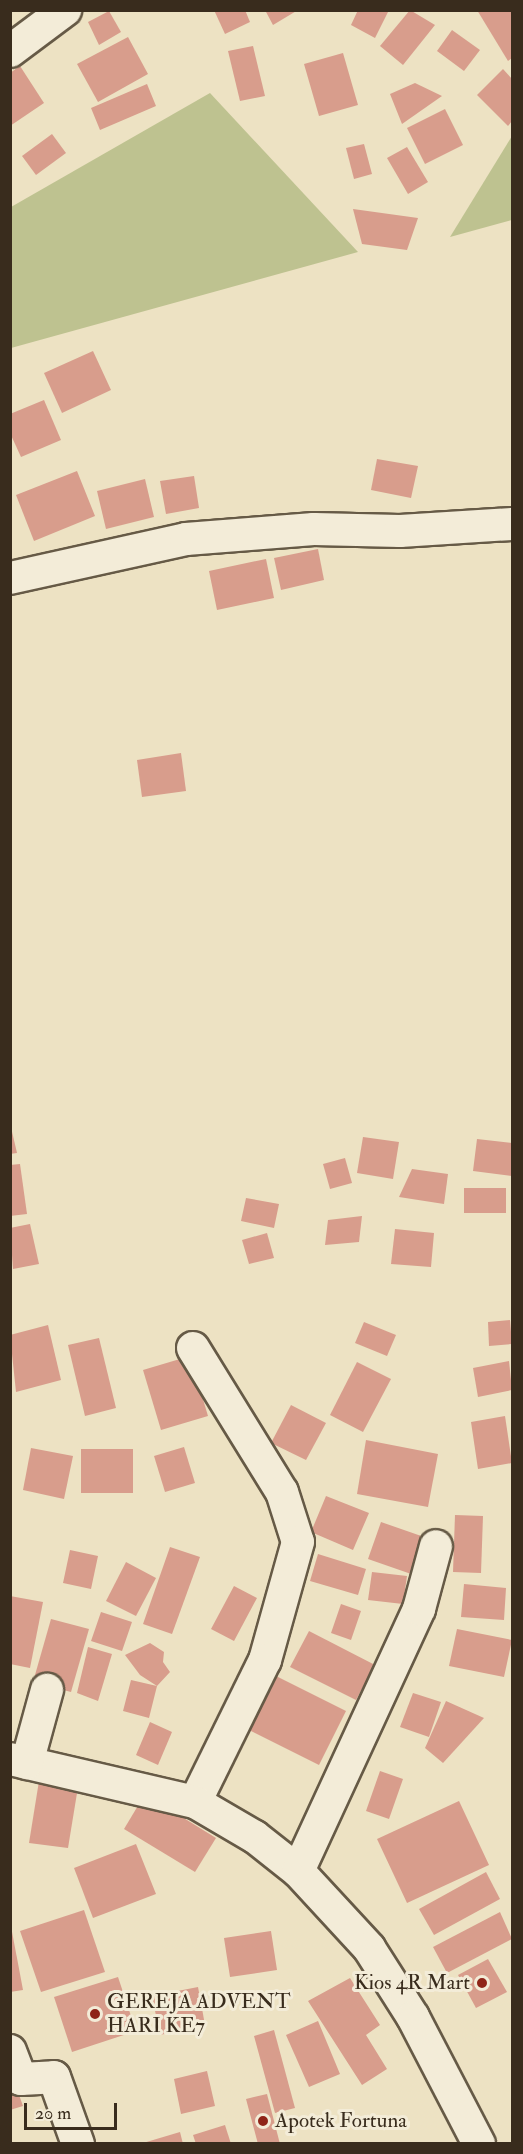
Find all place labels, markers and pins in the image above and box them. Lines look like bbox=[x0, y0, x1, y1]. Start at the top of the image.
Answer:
place label: Kios 4R Mart bbox=[354, 1970, 470, 1996]
marker: Kios 4R Mart bbox=[475, 1976, 489, 1990]
place label: GEREJA ADVENT HARI KE7 bbox=[107, 1989, 291, 2039]
marker: GEREJA ADVENT HARI KE7 bbox=[88, 2007, 102, 2021]
place label: Apotek Fortuna bbox=[275, 2108, 407, 2134]
marker: Apotek Fortuna bbox=[256, 2114, 270, 2128]

